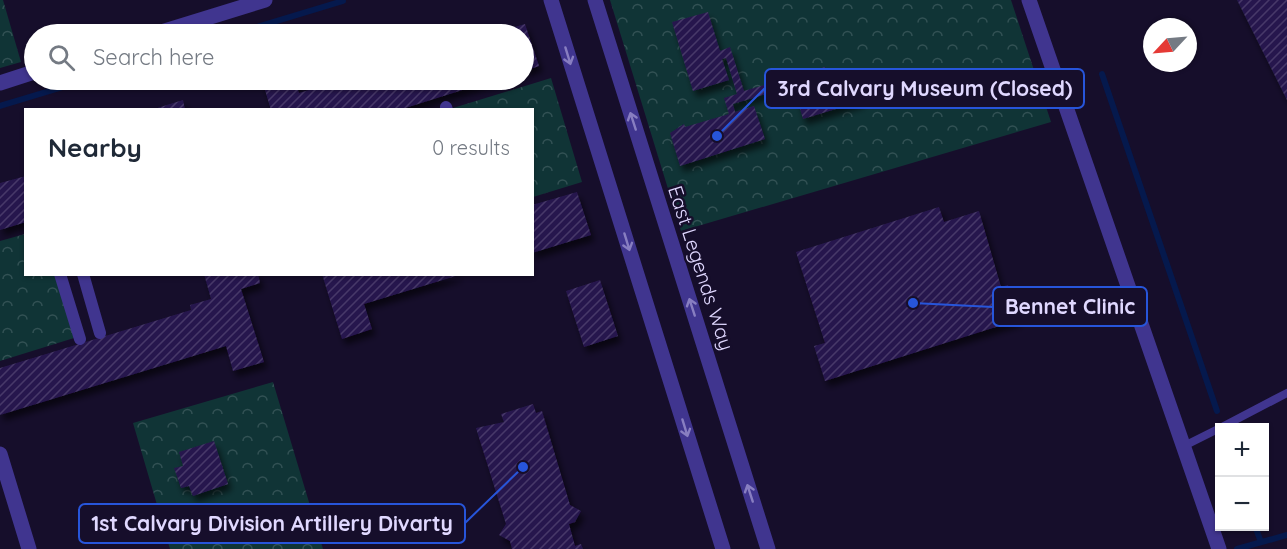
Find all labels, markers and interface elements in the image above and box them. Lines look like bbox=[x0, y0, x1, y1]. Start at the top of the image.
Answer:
north arrow bbox=[1143, 18, 1197, 72]
search box bbox=[24, 24, 534, 90]
icon: search bbox=[45, 41, 78, 74]
text: Search here bbox=[93, 43, 214, 71]
one-way arrow bbox=[563, 46, 574, 65]
callout: 3rd Calvary Museum (Closed) bbox=[765, 69, 1084, 108]
text: 3rd Calvary Museum (Closed) bbox=[778, 75, 1072, 101]
one-way arrow bbox=[627, 112, 638, 131]
text: Nearby bbox=[48, 131, 142, 164]
text: 0 results bbox=[432, 135, 510, 160]
street label: East Legends Way bbox=[663, 182, 740, 353]
one-way arrow bbox=[622, 232, 633, 251]
callout: Bennet Clinic bbox=[993, 287, 1147, 326]
text: Bennet Clinic bbox=[1005, 293, 1135, 319]
one-way arrow bbox=[686, 298, 697, 317]
one-way arrow bbox=[680, 418, 691, 437]
map controls bbox=[1215, 423, 1269, 531]
button: + bbox=[1215, 423, 1269, 477]
button: − bbox=[1215, 477, 1269, 531]
one-way arrow bbox=[744, 484, 755, 503]
callout: 1st Calvary Division Artillery Divarty bbox=[79, 504, 465, 543]
text: 1st Calvary Division Artillery Divarty bbox=[91, 510, 453, 536]

